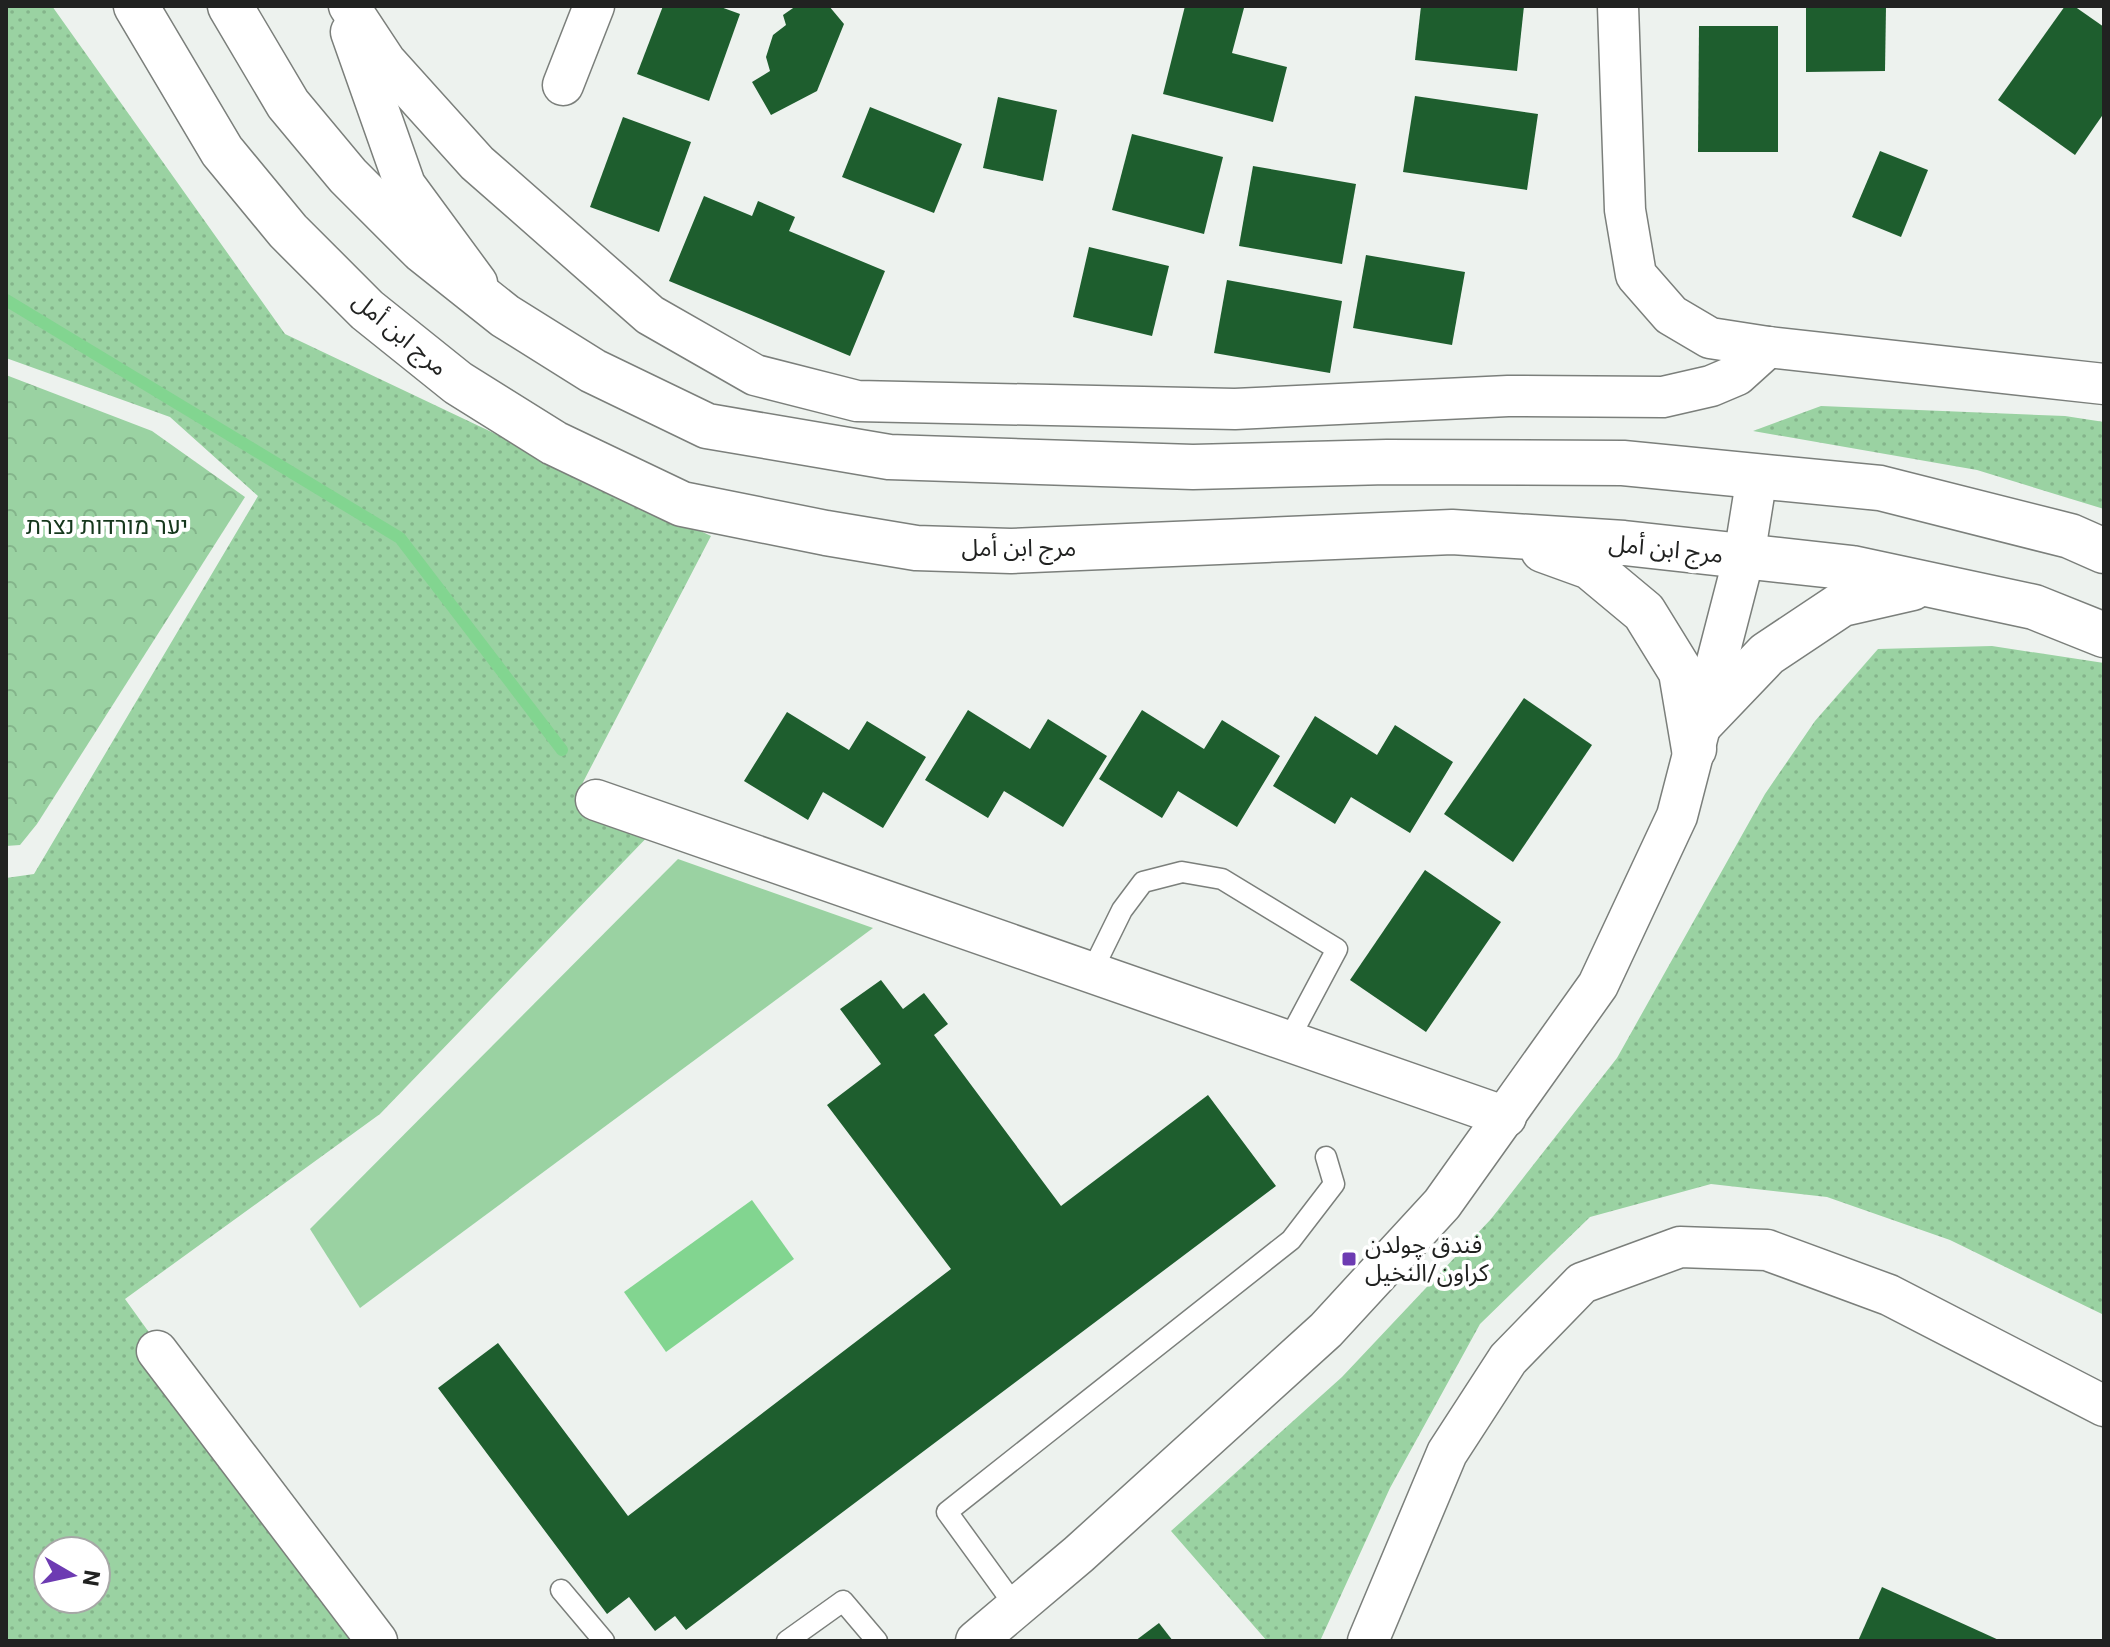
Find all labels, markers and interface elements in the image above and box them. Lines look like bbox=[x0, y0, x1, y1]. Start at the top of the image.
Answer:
street label: مرج ابن أمل bbox=[345, 285, 454, 384]
park label: יער מורדות נצרת bbox=[26, 512, 188, 540]
street label: مرج ابن أمل bbox=[1607, 527, 1725, 572]
street label: مرج ابن أمل bbox=[962, 532, 1076, 565]
place label: فندق چولدن كراون/النخيل bbox=[1365, 1231, 1490, 1287]
marker: فندق چولدن كراون/النخيل bbox=[1340, 1250, 1358, 1268]
north arrow bbox=[32, 1535, 112, 1615]
text: N bbox=[78, 1568, 105, 1588]

